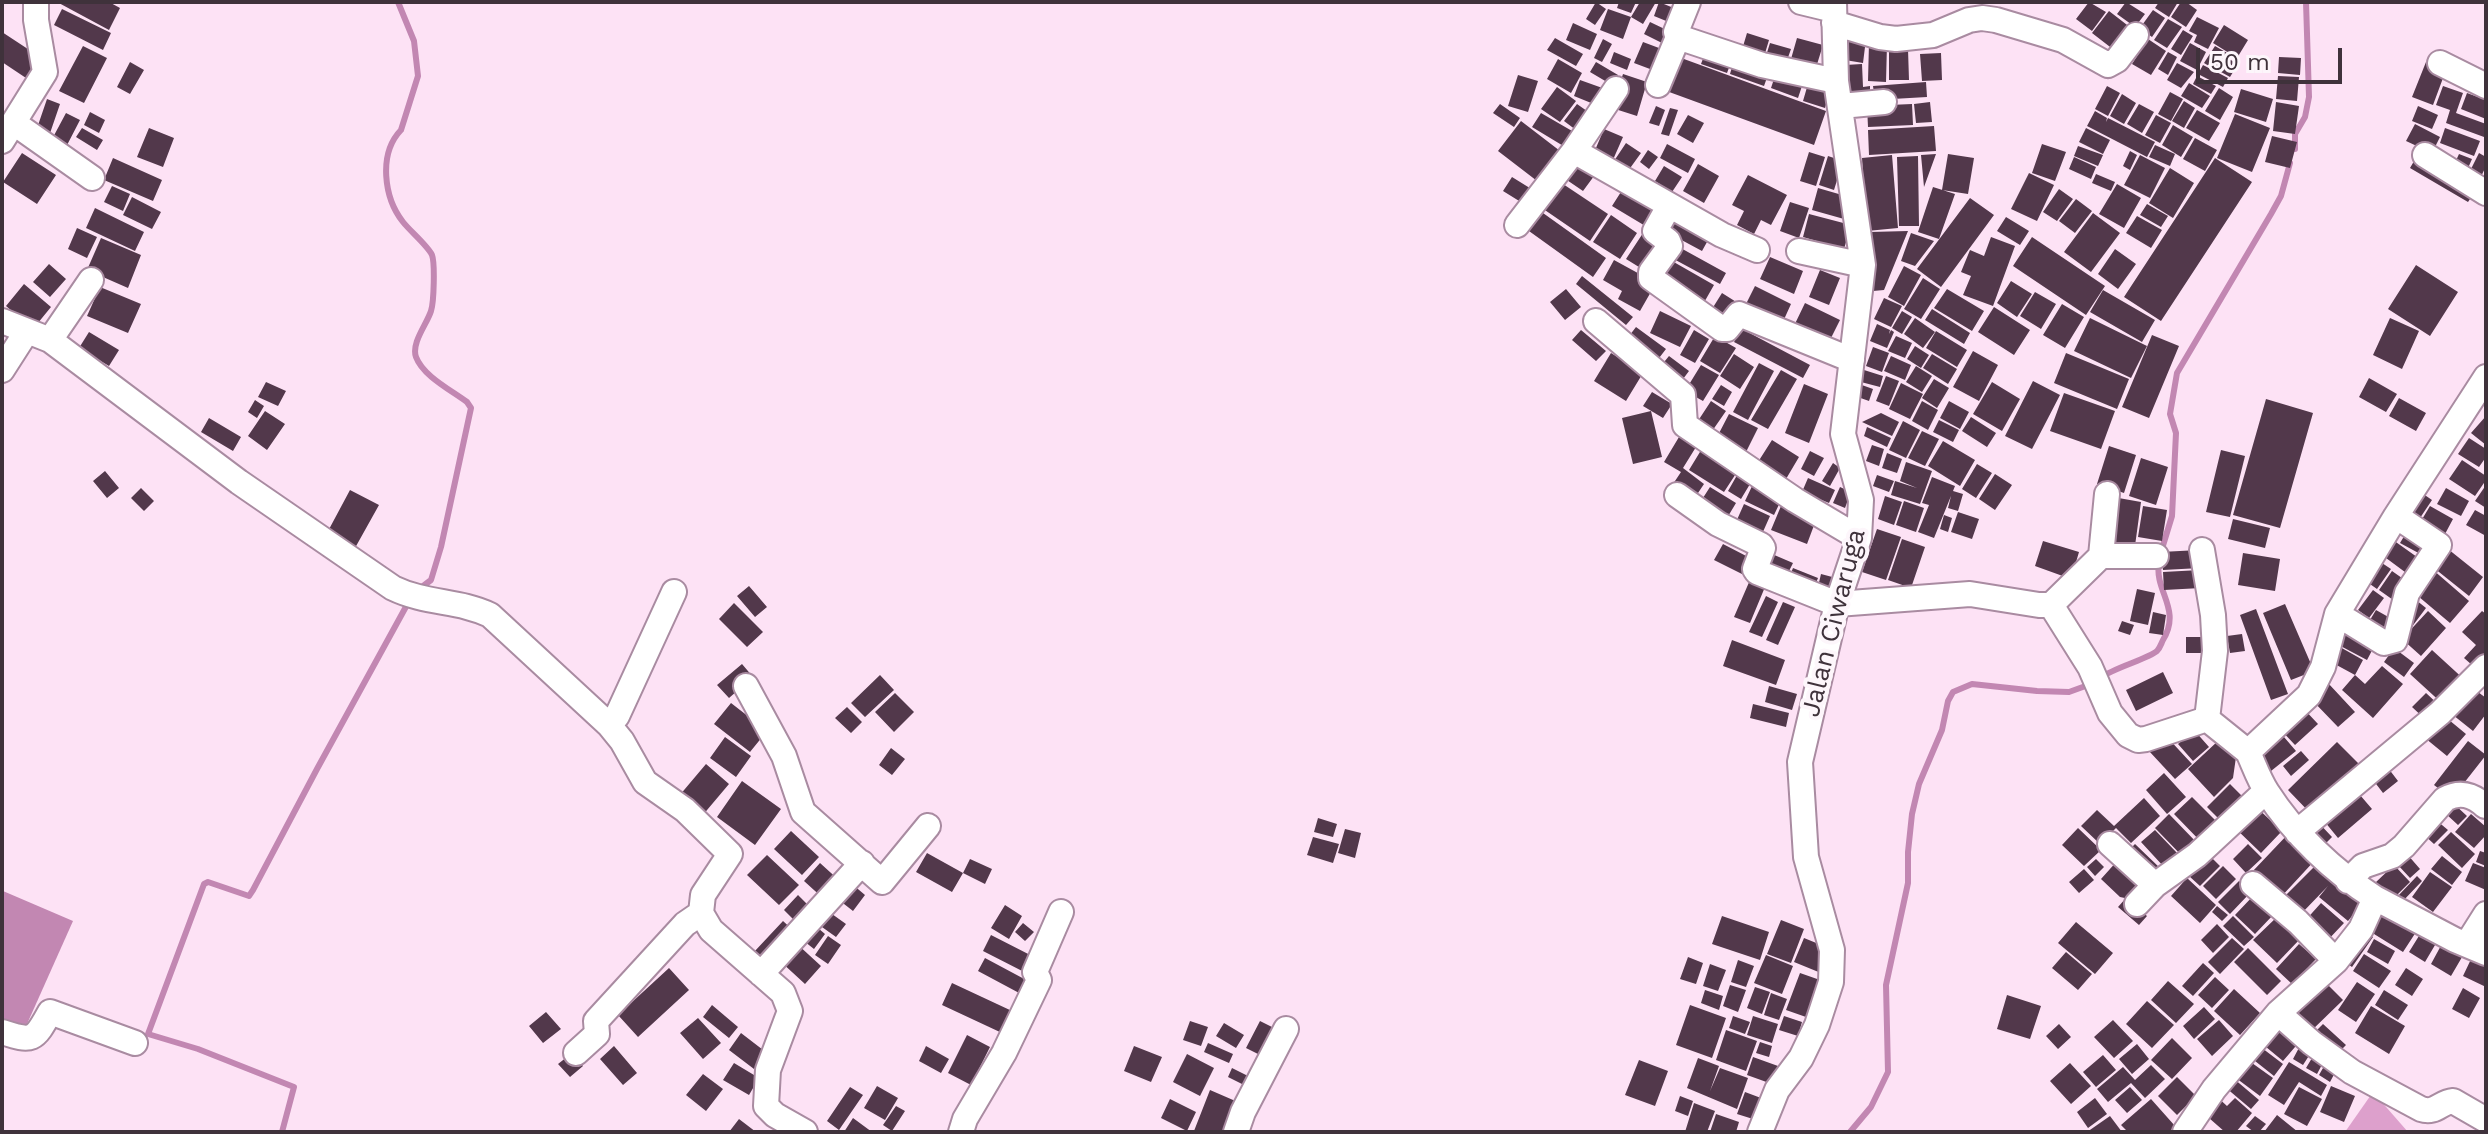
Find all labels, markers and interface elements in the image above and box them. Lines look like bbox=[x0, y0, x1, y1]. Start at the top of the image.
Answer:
scale bar bbox=[2200, 32, 2346, 82]
text: 50 m bbox=[2210, 48, 2270, 76]
street label: Jalan Ciwaruga bbox=[1796, 526, 1872, 720]

